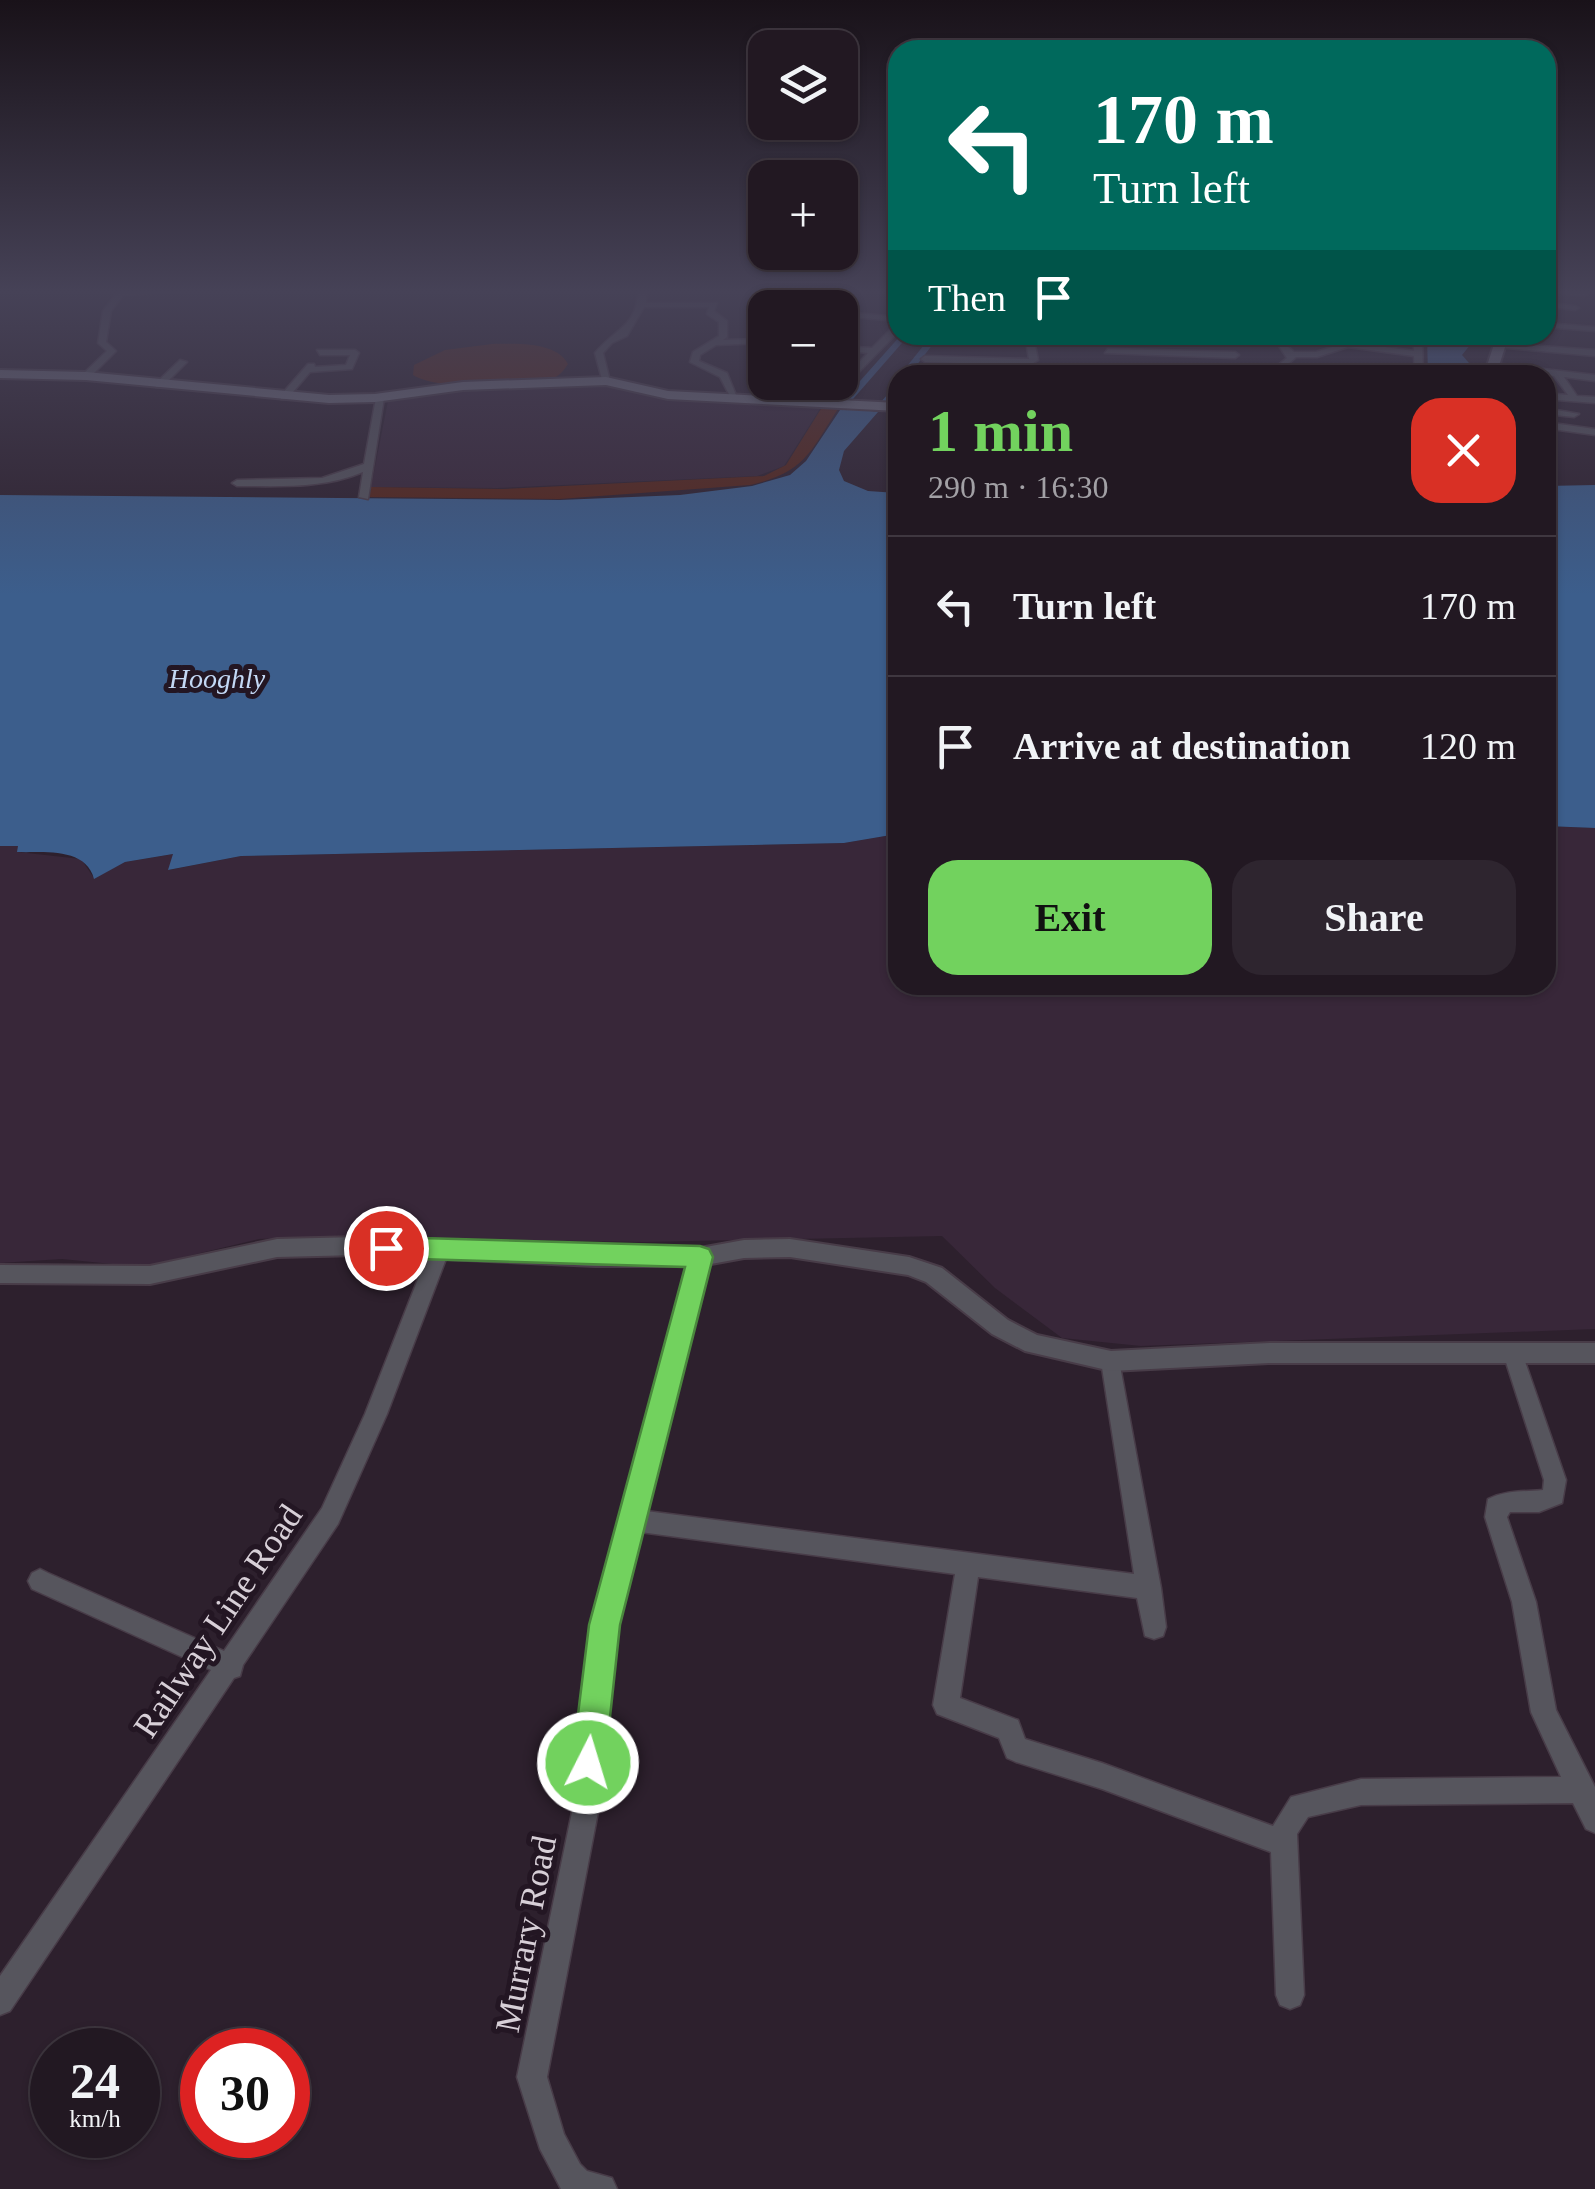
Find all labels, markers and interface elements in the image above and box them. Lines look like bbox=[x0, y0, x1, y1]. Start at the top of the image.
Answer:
map controls bbox=[748, 30, 858, 400]
button: layers bbox=[748, 30, 858, 140]
icon: left bbox=[928, 80, 1058, 210]
text: 170 m bbox=[1093, 81, 1274, 158]
button: + bbox=[748, 160, 858, 270]
text: Turn left bbox=[1093, 163, 1250, 213]
icon: arrive bbox=[1026, 270, 1081, 325]
text: Then bbox=[928, 277, 1006, 319]
button: − bbox=[748, 290, 858, 400]
text: 1 min bbox=[928, 398, 1073, 464]
button: close bbox=[1411, 398, 1516, 503]
text: 290 m · 16:30 bbox=[928, 469, 1108, 505]
icon: left bbox=[928, 579, 983, 634]
text: Turn left bbox=[1013, 585, 1156, 627]
text: 170 m bbox=[1420, 585, 1516, 627]
water label: Hooghly bbox=[168, 663, 266, 694]
icon: arrive bbox=[928, 719, 983, 774]
text: Arrive at destination bbox=[1013, 725, 1351, 767]
text: 120 m bbox=[1420, 725, 1516, 767]
button: Exit bbox=[928, 860, 1212, 975]
button: Share bbox=[1232, 860, 1516, 975]
pin bbox=[344, 1206, 429, 1291]
icon: arrive bbox=[359, 1221, 414, 1276]
street label: Railway Line Road bbox=[126, 1497, 311, 1745]
position arrow bbox=[536, 1711, 640, 1815]
street label: Murrary Road bbox=[488, 1832, 564, 2036]
speed limit sign: 30 bbox=[180, 2028, 310, 2158]
text: 24 bbox=[70, 2053, 120, 2109]
text: km/h bbox=[69, 2105, 121, 2132]

